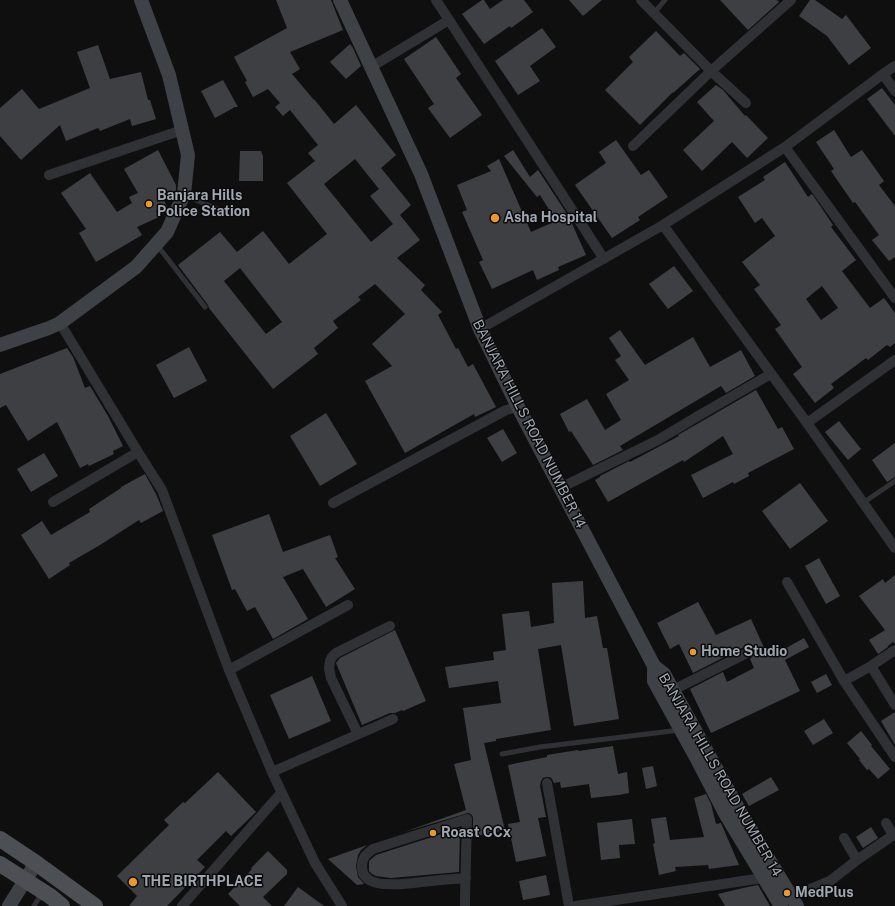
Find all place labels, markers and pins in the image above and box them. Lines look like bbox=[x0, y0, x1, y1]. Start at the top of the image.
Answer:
place label: Banjara Hills Police Station bbox=[157, 188, 250, 220]
marker: Banjara Hills Police Station bbox=[144, 199, 154, 209]
place label: Asha Hospital bbox=[504, 210, 597, 226]
marker: Asha Hospital bbox=[489, 212, 501, 224]
place label: Home Studio bbox=[701, 644, 787, 660]
marker: Home Studio bbox=[688, 647, 698, 657]
place label: Roast CCx bbox=[441, 825, 511, 841]
marker: Roast CCx bbox=[428, 828, 438, 838]
place label: THE BIRTHPLACE bbox=[142, 874, 263, 890]
marker: THE BIRTHPLACE bbox=[127, 876, 139, 888]
place label: MedPlus bbox=[795, 885, 854, 901]
marker: MedPlus bbox=[782, 888, 792, 898]

